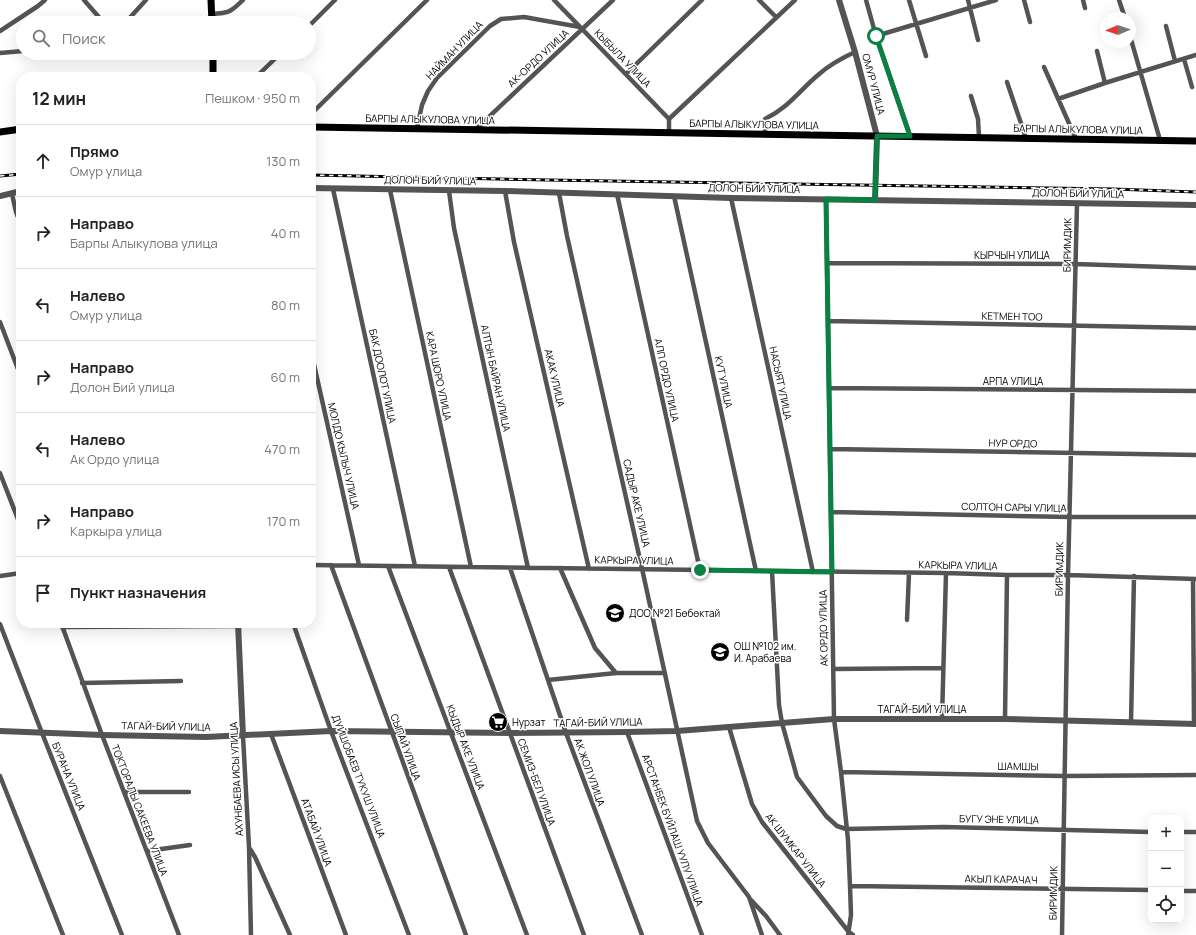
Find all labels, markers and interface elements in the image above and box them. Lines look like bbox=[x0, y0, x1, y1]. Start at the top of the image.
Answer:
north arrow bbox=[1100, 12, 1136, 48]
search box bbox=[16, 16, 316, 60]
street label: НАЙМАН УЛИЦА bbox=[422, 17, 486, 82]
street label: АК-ОРДО УЛИЦА bbox=[504, 25, 572, 90]
street label: КЫБЫЛА УЛИЦА bbox=[592, 26, 655, 91]
icon: search bbox=[30, 27, 52, 49]
route start bbox=[867, 27, 885, 45]
text: Поиск bbox=[62, 28, 106, 49]
street label: ОМУР УЛИЦА bbox=[859, 52, 889, 117]
text: 12 мин bbox=[32, 87, 86, 110]
text: Пешком · 950 m bbox=[205, 89, 300, 107]
street label: БАРПЫ АЛЫКУЛОВА УЛИЦА bbox=[365, 111, 496, 127]
street label: БАРПЫ АЛЫКУЛОВА УЛИЦА bbox=[689, 116, 820, 132]
street label: БАРПЫ АЛЫКУЛОВА УЛИЦА bbox=[1013, 121, 1144, 137]
text: Прямо bbox=[70, 141, 119, 162]
icon: ahead bbox=[32, 150, 54, 172]
text: 130 m bbox=[266, 152, 300, 170]
text: Омур улица bbox=[70, 162, 142, 180]
street label: ДОЛОН БИЙ УЛИЦА bbox=[384, 172, 477, 188]
street label: ДОЛОН БИЙ УЛИЦА bbox=[708, 180, 801, 196]
street label: ДОЛОН БИЙ УЛИЦА bbox=[1032, 185, 1125, 201]
text: Направо bbox=[70, 213, 134, 234]
street label: БИРИМДИК bbox=[1060, 218, 1074, 272]
icon: right bbox=[32, 222, 54, 244]
text: 40 m bbox=[271, 224, 300, 242]
text: Барпы Алыкулова улица bbox=[70, 234, 218, 252]
street label: КЫРЧЫН УЛИЦА bbox=[974, 248, 1051, 262]
text: Налево bbox=[70, 285, 125, 306]
icon: left bbox=[32, 294, 54, 316]
text: 80 m bbox=[271, 296, 300, 314]
text: Омур улица bbox=[70, 306, 142, 324]
street label: КЕТМЕН ТОО bbox=[981, 308, 1043, 324]
street label: АЛТЫН БАЙРАН УЛИЦА bbox=[478, 323, 514, 434]
street label: БАК ДООЛОТ УЛИЦА bbox=[366, 328, 400, 425]
street label: КАРА ШОРО УЛИЦА bbox=[423, 330, 455, 423]
street label: АЛП ОРДО УЛИЦА bbox=[651, 337, 683, 424]
street label: НАСЫЯТ УЛИЦА bbox=[766, 345, 796, 422]
street label: АКАК УЛИЦА bbox=[542, 348, 569, 409]
street label: КУТ УЛИЦА bbox=[712, 355, 736, 410]
text: Направо bbox=[70, 357, 134, 378]
icon: right bbox=[32, 366, 54, 388]
text: 60 m bbox=[270, 368, 300, 386]
street label: АРПА УЛИЦА bbox=[983, 374, 1044, 388]
text: Долон Бий улица bbox=[70, 378, 175, 396]
street label: МОЛДО КЫЛЫЧ УЛИЦА bbox=[325, 401, 363, 511]
text: Налево bbox=[70, 429, 125, 450]
street label: НУР ОРДО bbox=[988, 436, 1038, 450]
icon: left bbox=[32, 438, 54, 460]
text: 470 m bbox=[264, 440, 300, 458]
text: Ак Ордо улица bbox=[70, 450, 159, 468]
street label: САДЫР АКЕ УЛИЦА bbox=[620, 458, 654, 549]
street label: СОЛТОН САРЫ УЛИЦА bbox=[961, 499, 1067, 515]
text: Направо bbox=[70, 501, 134, 522]
icon: right bbox=[32, 510, 54, 532]
text: 170 m bbox=[267, 512, 300, 530]
text: Каркыра улица bbox=[70, 522, 162, 540]
street label: БИРИМДИК bbox=[1052, 542, 1066, 596]
street label: КАРКЫРА УЛИЦА bbox=[594, 552, 674, 568]
street label: КАРКЫРА УЛИЦА bbox=[918, 557, 998, 573]
route end bbox=[691, 561, 709, 579]
icon: arrive bbox=[32, 582, 54, 604]
text: Пункт назначения bbox=[70, 582, 206, 603]
street label: АК ОРДО УЛИЦА bbox=[815, 589, 831, 666]
school or university icon: ДОО №21 Бөбөктай bbox=[604, 602, 626, 624]
place label: ДОО №21 Бөбөктай bbox=[629, 606, 720, 620]
place label: ОШ №102 им. И. Арабаева bbox=[734, 639, 796, 665]
school or university icon: ОШ №102 им. И. Арабаева bbox=[709, 641, 731, 663]
street label: ТАГАЙ-БИЙ УЛИЦА bbox=[877, 702, 967, 716]
street label: КЫДЫР АКЕ УЛИЦА bbox=[443, 703, 489, 792]
supermarket icon: Нурзат bbox=[487, 711, 509, 733]
street label: ДУЙШОБАЕВ ТУКУШ УЛИЦА bbox=[329, 712, 389, 840]
street label: СЫПАЙ УЛИЦА bbox=[387, 712, 425, 783]
street label: ТАГАЙ-БИЙ УЛИЦА bbox=[553, 714, 643, 730]
place label: Нурзат bbox=[512, 715, 546, 729]
street label: ТАГАЙ-БИЙ УЛИЦА bbox=[121, 718, 211, 734]
street label: АХУНБАЕВА ИСЫ УЛИЦА bbox=[226, 721, 246, 837]
street label: СЕМИЗ-БЕЛ УЛИЦА bbox=[515, 736, 560, 828]
street label: АК ЖОЛ УЛИЦА bbox=[571, 736, 609, 809]
street label: БУРАНА УЛИЦА bbox=[49, 740, 89, 813]
street label: ТОКТОРАЛЫ САКЕЕВА УЛИЦА bbox=[108, 742, 172, 878]
street label: АРСТАНБЕК БУЙЛАШ УУЛУ УЛИЦА bbox=[639, 752, 707, 909]
street label: ШАМШЫ bbox=[998, 759, 1039, 773]
street label: АТАБАЙ УЛИЦА bbox=[298, 796, 336, 869]
street label: АК ШУМКАР УЛИЦА bbox=[762, 810, 830, 891]
street label: БУГУ ЭНЕ УЛИЦА bbox=[959, 811, 1040, 827]
map controls bbox=[1148, 815, 1184, 923]
button: + bbox=[1148, 815, 1184, 851]
button: − bbox=[1148, 851, 1184, 887]
street label: БИРИМДИК bbox=[1046, 866, 1060, 920]
street label: АКЫЛ КАРАЧАЧ bbox=[964, 871, 1038, 887]
button: locate bbox=[1148, 887, 1184, 923]

